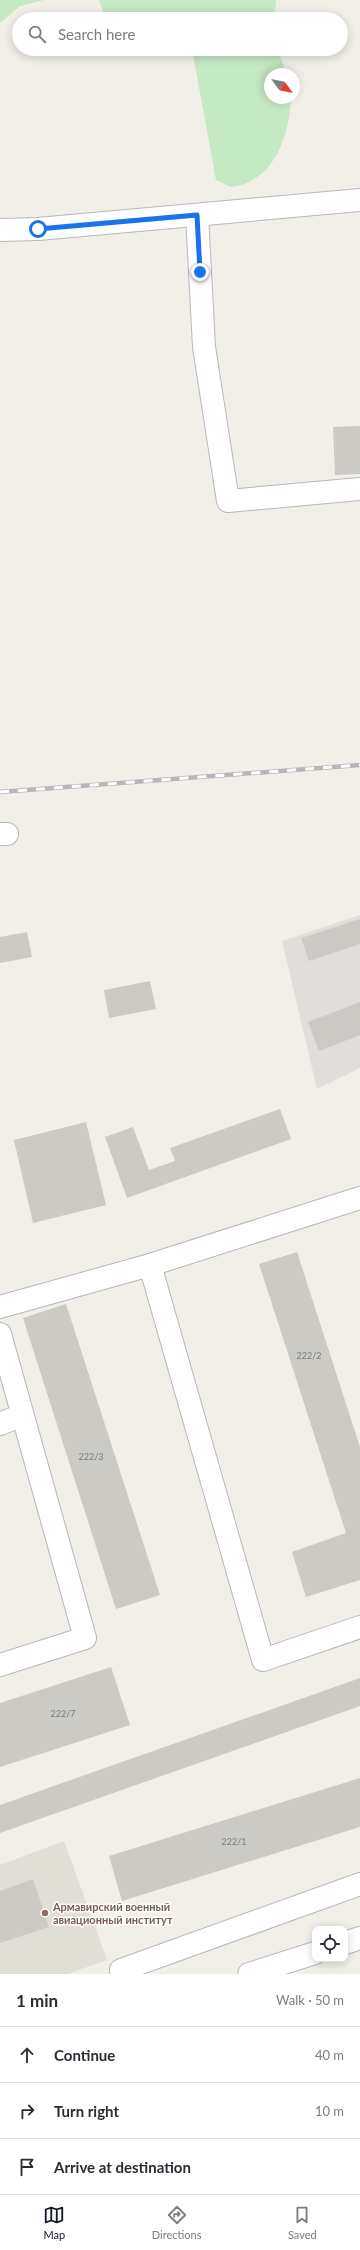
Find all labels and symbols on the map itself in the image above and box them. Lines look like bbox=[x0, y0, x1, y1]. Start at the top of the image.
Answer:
north arrow bbox=[264, 68, 300, 104]
route start bbox=[29, 220, 47, 238]
route end bbox=[191, 263, 209, 281]
house number: 222/2 bbox=[297, 1350, 321, 1361]
house number: 222/3 bbox=[79, 1451, 103, 1462]
house number: 222/7 bbox=[51, 1708, 75, 1719]
house number: 222/1 bbox=[222, 1836, 246, 1847]
place label: Армавирский военный авиационный институт bbox=[52, 1900, 173, 1926]
marker: Армавирский военный авиационный институт bbox=[40, 1908, 50, 1918]

